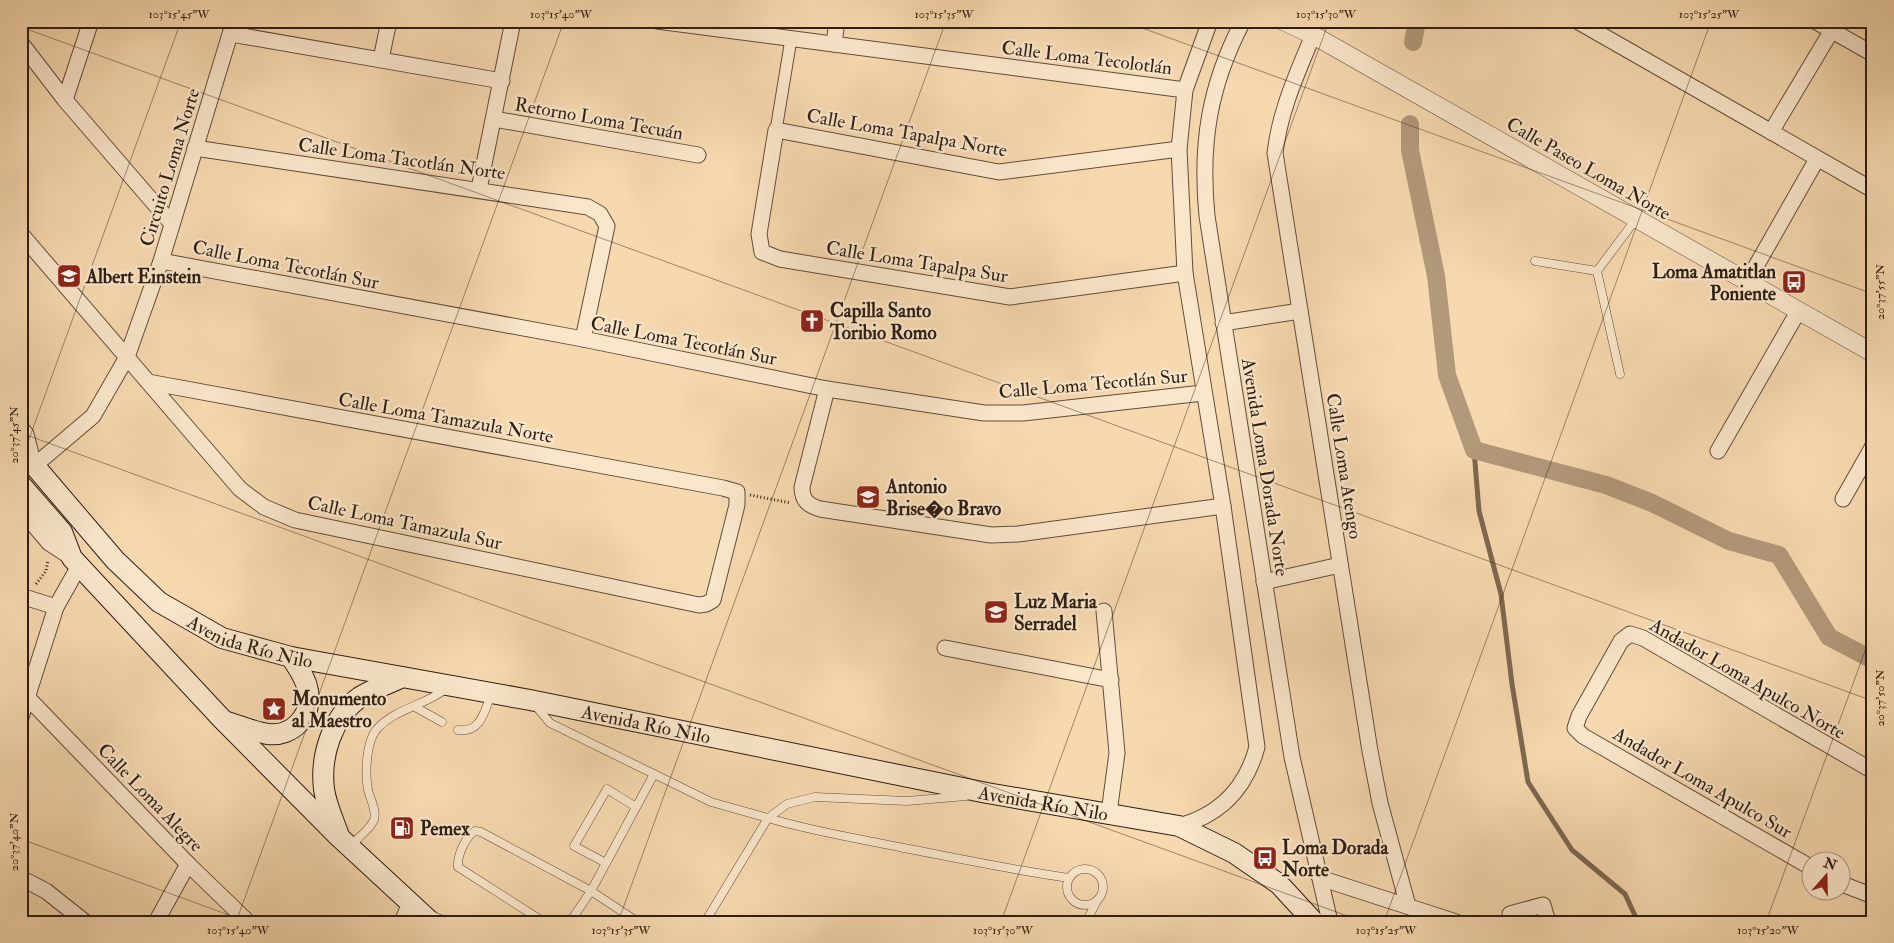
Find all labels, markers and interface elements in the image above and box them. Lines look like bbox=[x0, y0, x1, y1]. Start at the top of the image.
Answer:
text: 103°15'45"W bbox=[149, 7, 210, 22]
text: 103°15'40"W bbox=[530, 7, 593, 22]
text: 103°15'35"W bbox=[914, 7, 974, 22]
text: 103°15'30"W bbox=[1296, 7, 1357, 22]
text: 103°15'25"W bbox=[1679, 7, 1740, 22]
street label: Calle Loma Tecolotlán bbox=[1000, 36, 1174, 80]
street label: Circuito Loma Norte bbox=[135, 85, 205, 249]
street label: Retorno Loma Tecuán bbox=[513, 92, 685, 146]
street label: Calle Loma Tapalpa Norte bbox=[805, 104, 1009, 163]
street label: Calle Paseo Loma Norte bbox=[1502, 112, 1675, 226]
street label: Calle Loma Tacotlán Norte bbox=[297, 133, 507, 185]
street label: Calle Loma Tecotlán Sur bbox=[191, 235, 381, 295]
street label: Calle Loma Tapalpa Sur bbox=[824, 236, 1009, 289]
place label: Loma Amatitlan Poniente bbox=[1652, 260, 1776, 306]
school or university icon: Albert Einstein bbox=[56, 263, 82, 289]
text: 20°37'55"N bbox=[1873, 264, 1888, 320]
place label: Albert Einstein bbox=[85, 265, 202, 289]
bus stop icon: Loma Amatitlan Poniente bbox=[1781, 269, 1807, 295]
place label: Capilla Santo Toribio Romo bbox=[829, 299, 937, 345]
church icon: Capilla Santo Toribio Romo bbox=[799, 308, 825, 334]
street label: Calle Loma Tecotlán Sur bbox=[589, 311, 779, 371]
street label: Avenida Loma Dorada Norte bbox=[1236, 355, 1294, 578]
street label: Calle Loma Tecotlán Sur bbox=[998, 364, 1188, 404]
street label: Calle Loma Tamazula Norte bbox=[337, 387, 555, 449]
street label: Calle Loma Atengo bbox=[1321, 392, 1367, 541]
text: 20°37'45"N bbox=[7, 406, 22, 464]
place label: Antonio Brise�o Bravo bbox=[885, 475, 1001, 521]
school or university icon: Antonio Brise�o Bravo bbox=[855, 484, 881, 510]
street label: Calle Loma Tamazula Sur bbox=[305, 491, 504, 555]
place label: Luz Maria Serradel bbox=[1014, 590, 1098, 636]
school or university icon: Luz Maria Serradel bbox=[983, 599, 1009, 625]
street label: Avenida Río Nilo bbox=[182, 609, 315, 674]
street label: Andador Loma Apulco Norte bbox=[1644, 612, 1850, 746]
text: 20°37'50"N bbox=[1873, 669, 1888, 726]
place label: Monumento al Maestro bbox=[291, 687, 386, 733]
place icon: Monumento al Maestro bbox=[261, 696, 287, 722]
street label: Avenida Río Nilo bbox=[578, 700, 713, 749]
street label: Andador Loma Apulco Sur bbox=[1607, 721, 1796, 845]
street label: Calle Loma Alegre bbox=[92, 738, 208, 857]
street label: Avenida Río Nilo bbox=[975, 780, 1110, 827]
text: 20°37'40"N bbox=[7, 813, 22, 871]
fuel station icon: Pemex bbox=[389, 815, 415, 841]
place label: Pemex bbox=[420, 817, 470, 841]
place label: Loma Dorada Norte bbox=[1281, 836, 1389, 882]
bus stop icon: Loma Dorada Norte bbox=[1252, 845, 1278, 871]
north arrow bbox=[1802, 850, 1852, 900]
text: N bbox=[1821, 854, 1840, 875]
text: 103°15'40"W bbox=[207, 923, 270, 938]
text: 103°15'35"W bbox=[591, 923, 651, 938]
text: 103°15'30"W bbox=[973, 923, 1034, 938]
text: 103°15'25"W bbox=[1356, 923, 1417, 938]
text: 103°15'20"W bbox=[1737, 923, 1800, 938]

